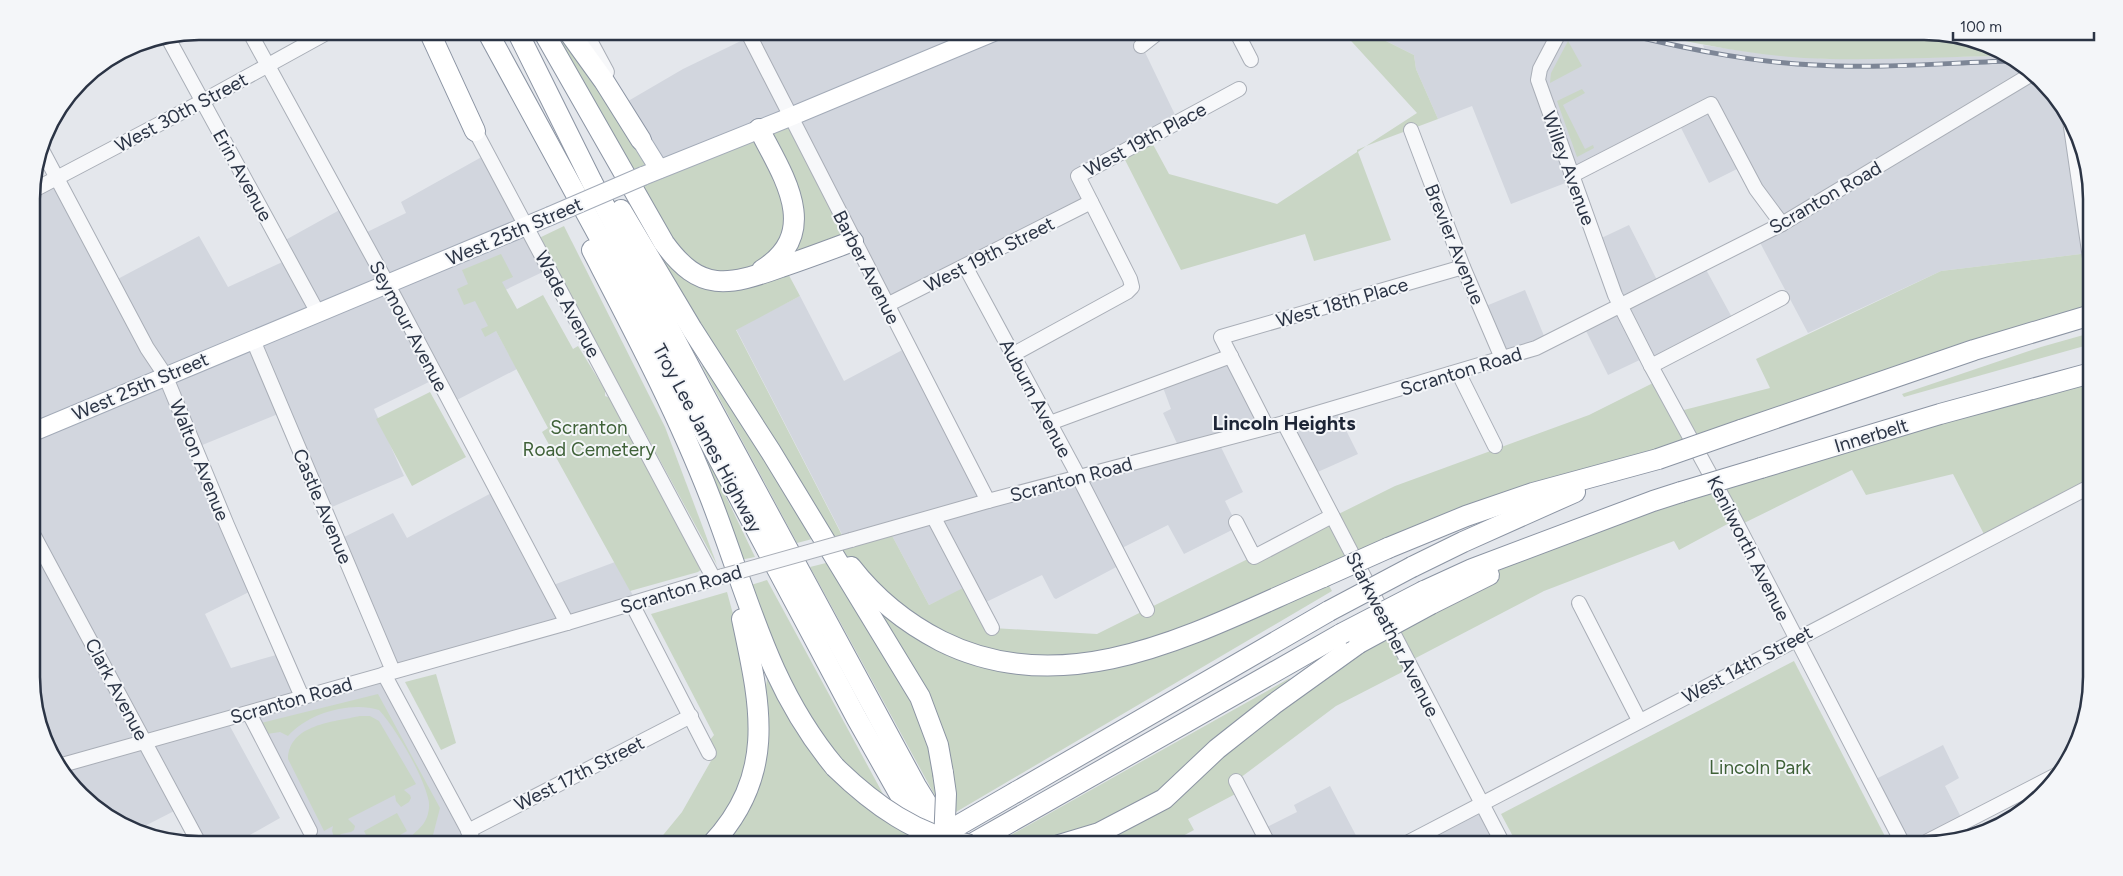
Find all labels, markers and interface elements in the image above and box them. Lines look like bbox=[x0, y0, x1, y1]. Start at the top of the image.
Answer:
scale bar bbox=[1953, 10, 2094, 42]
text: 100 m bbox=[1960, 18, 2002, 36]
street label: West 30th Street bbox=[111, 68, 251, 157]
street label: West 19th Place bbox=[1080, 98, 1210, 181]
street label: Willey Avenue bbox=[1537, 108, 1600, 229]
street label: Erin Avenue bbox=[208, 125, 277, 225]
street label: Scranton Road bbox=[1765, 156, 1885, 239]
street label: Brevier Avenue bbox=[1420, 180, 1489, 308]
street label: West 25th Street bbox=[443, 192, 586, 271]
street label: Barber Avenue bbox=[828, 206, 905, 328]
street label: West 19th Street bbox=[920, 212, 1058, 297]
street label: Wade Avenue bbox=[530, 247, 605, 362]
street label: Seymour Avenue bbox=[364, 257, 453, 396]
street label: West 18th Place bbox=[1274, 273, 1411, 332]
street label: Auburn Avenue bbox=[995, 335, 1077, 462]
street label: Troy Lee James Highway bbox=[648, 340, 767, 537]
street label: Scranton Road bbox=[1398, 342, 1525, 401]
street label: West 25th Street bbox=[69, 347, 212, 426]
street label: Walton Avenue bbox=[165, 396, 234, 524]
district label: Lincoln Heights bbox=[1212, 411, 1356, 435]
street label: Innerbelt bbox=[1831, 413, 1911, 458]
park label: Scranton Road Cemetery bbox=[523, 416, 655, 461]
street label: Castle Avenue bbox=[288, 445, 357, 567]
street label: Scranton Road bbox=[1007, 452, 1135, 507]
street label: Kenilworth Avenue bbox=[1702, 472, 1795, 625]
street label: Starkweather Avenue bbox=[1341, 548, 1444, 721]
street label: Scranton Road bbox=[618, 560, 745, 619]
street label: West 14th Street bbox=[1678, 621, 1816, 708]
street label: Clark Avenue bbox=[80, 634, 153, 744]
street label: Scranton Road bbox=[227, 672, 355, 729]
street label: West 17th Street bbox=[511, 731, 648, 816]
park label: Lincoln Park bbox=[1709, 756, 1812, 779]

